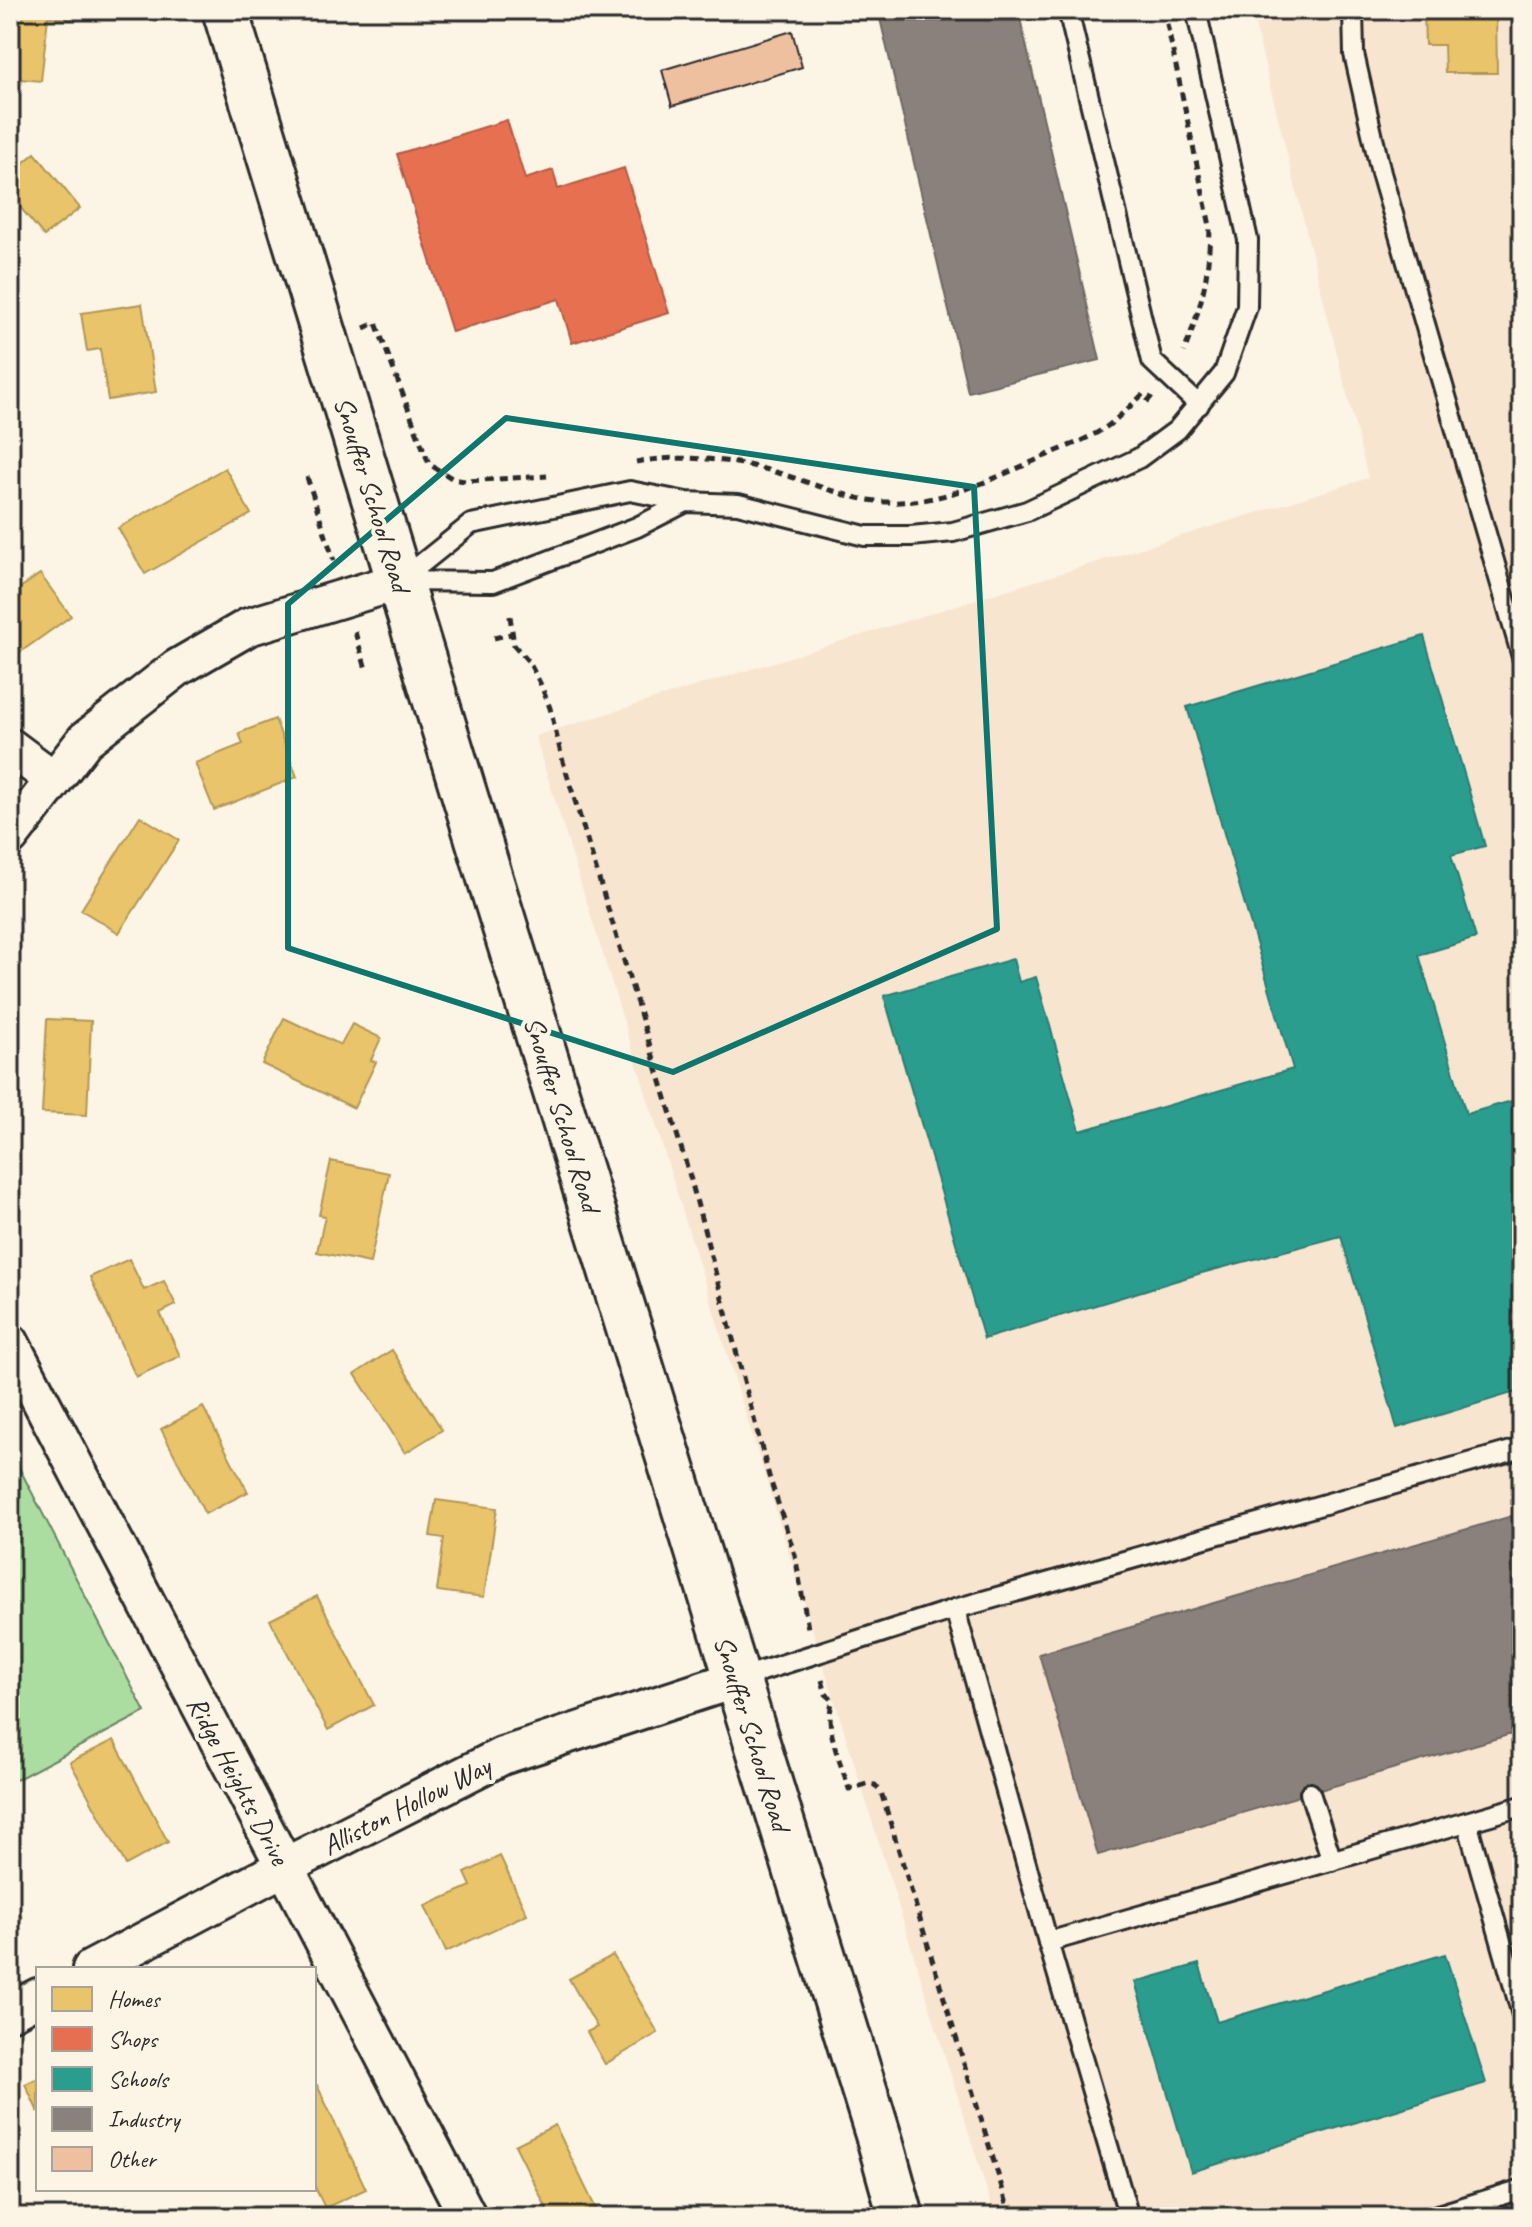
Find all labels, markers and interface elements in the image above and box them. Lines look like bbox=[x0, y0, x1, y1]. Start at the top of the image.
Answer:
street label: Snouffer School Road bbox=[326, 392, 420, 600]
street label: Snouffer School Road bbox=[516, 1012, 610, 1220]
street label: Snouffer School Road bbox=[706, 1631, 800, 1839]
street label: Ridge Heights Drive bbox=[179, 1690, 299, 1872]
street label: Alliston Hollow Way bbox=[316, 1747, 498, 1863]
legend bbox=[36, 1967, 316, 2191]
text: Homes bbox=[108, 1984, 161, 2014]
text: Shops bbox=[108, 2024, 159, 2054]
text: Schools bbox=[108, 2064, 171, 2094]
text: Industry bbox=[108, 2104, 181, 2134]
text: Other bbox=[108, 2144, 158, 2174]

